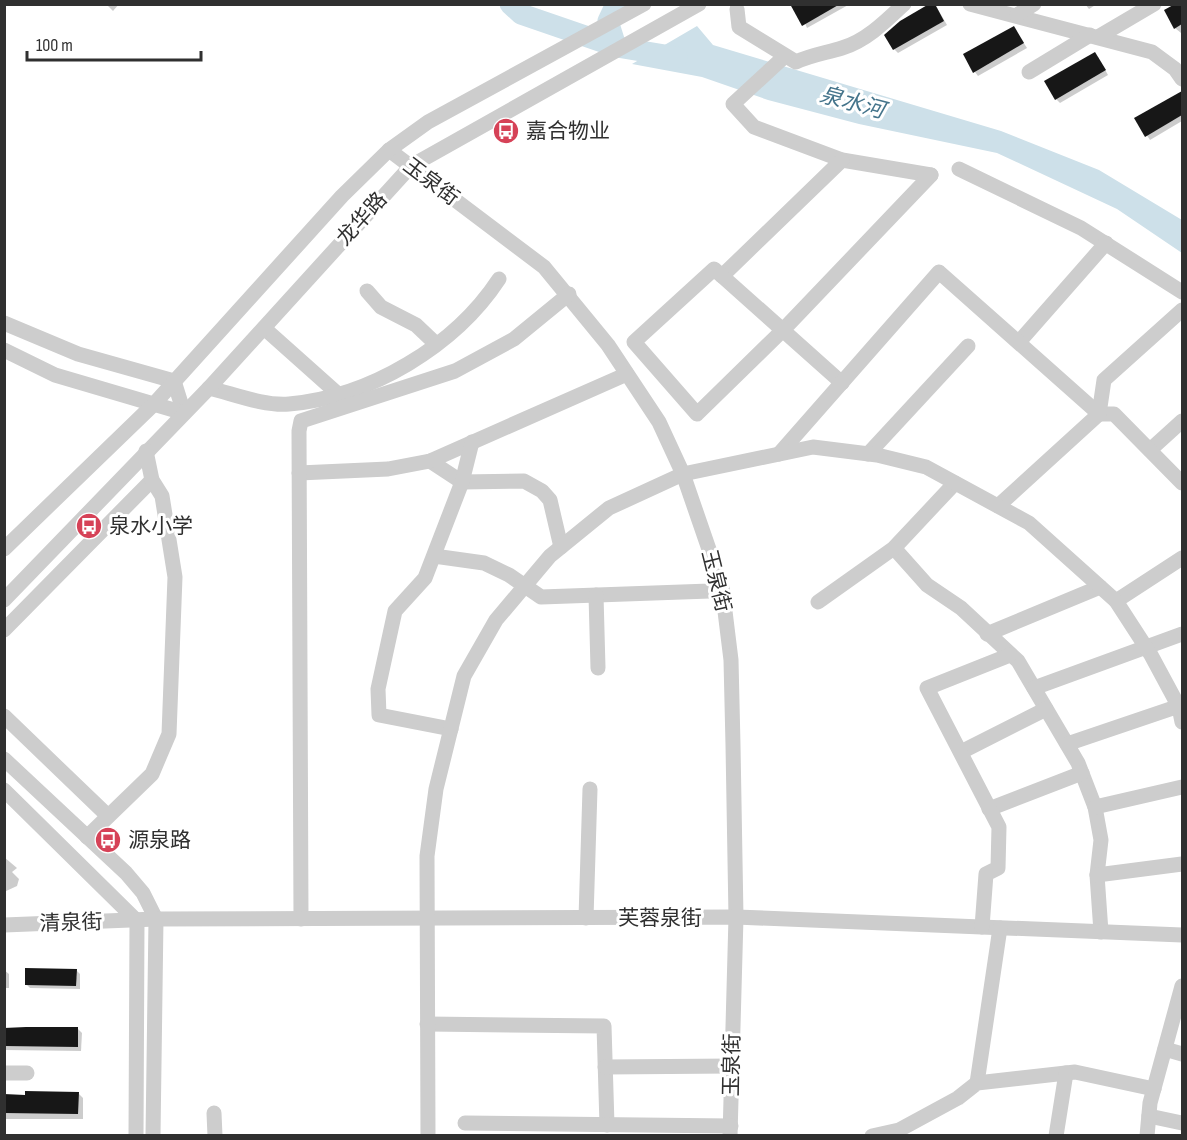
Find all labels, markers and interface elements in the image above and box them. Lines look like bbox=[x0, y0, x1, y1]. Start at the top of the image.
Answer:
scale bar bbox=[27, 24, 201, 62]
text: 100 m bbox=[36, 35, 73, 56]
water label: 泉水河 bbox=[817, 81, 891, 126]
bus stop icon: 嘉合物业 bbox=[491, 116, 521, 146]
place label: 嘉合物业 bbox=[526, 119, 610, 144]
street label: 玉泉街 bbox=[398, 153, 464, 211]
street label: 龙华路 bbox=[332, 187, 392, 251]
bus stop icon: 泉水小学 bbox=[74, 511, 104, 541]
place label: 泉水小学 bbox=[109, 514, 193, 539]
street label: 玉泉街 bbox=[696, 547, 736, 615]
bus stop icon: 源泉路 bbox=[93, 825, 123, 855]
place label: 源泉路 bbox=[128, 828, 191, 853]
street label: 芙蓉泉街 bbox=[618, 906, 702, 931]
street label: 清泉街 bbox=[39, 909, 103, 937]
street label: 玉泉街 bbox=[719, 1033, 745, 1097]

